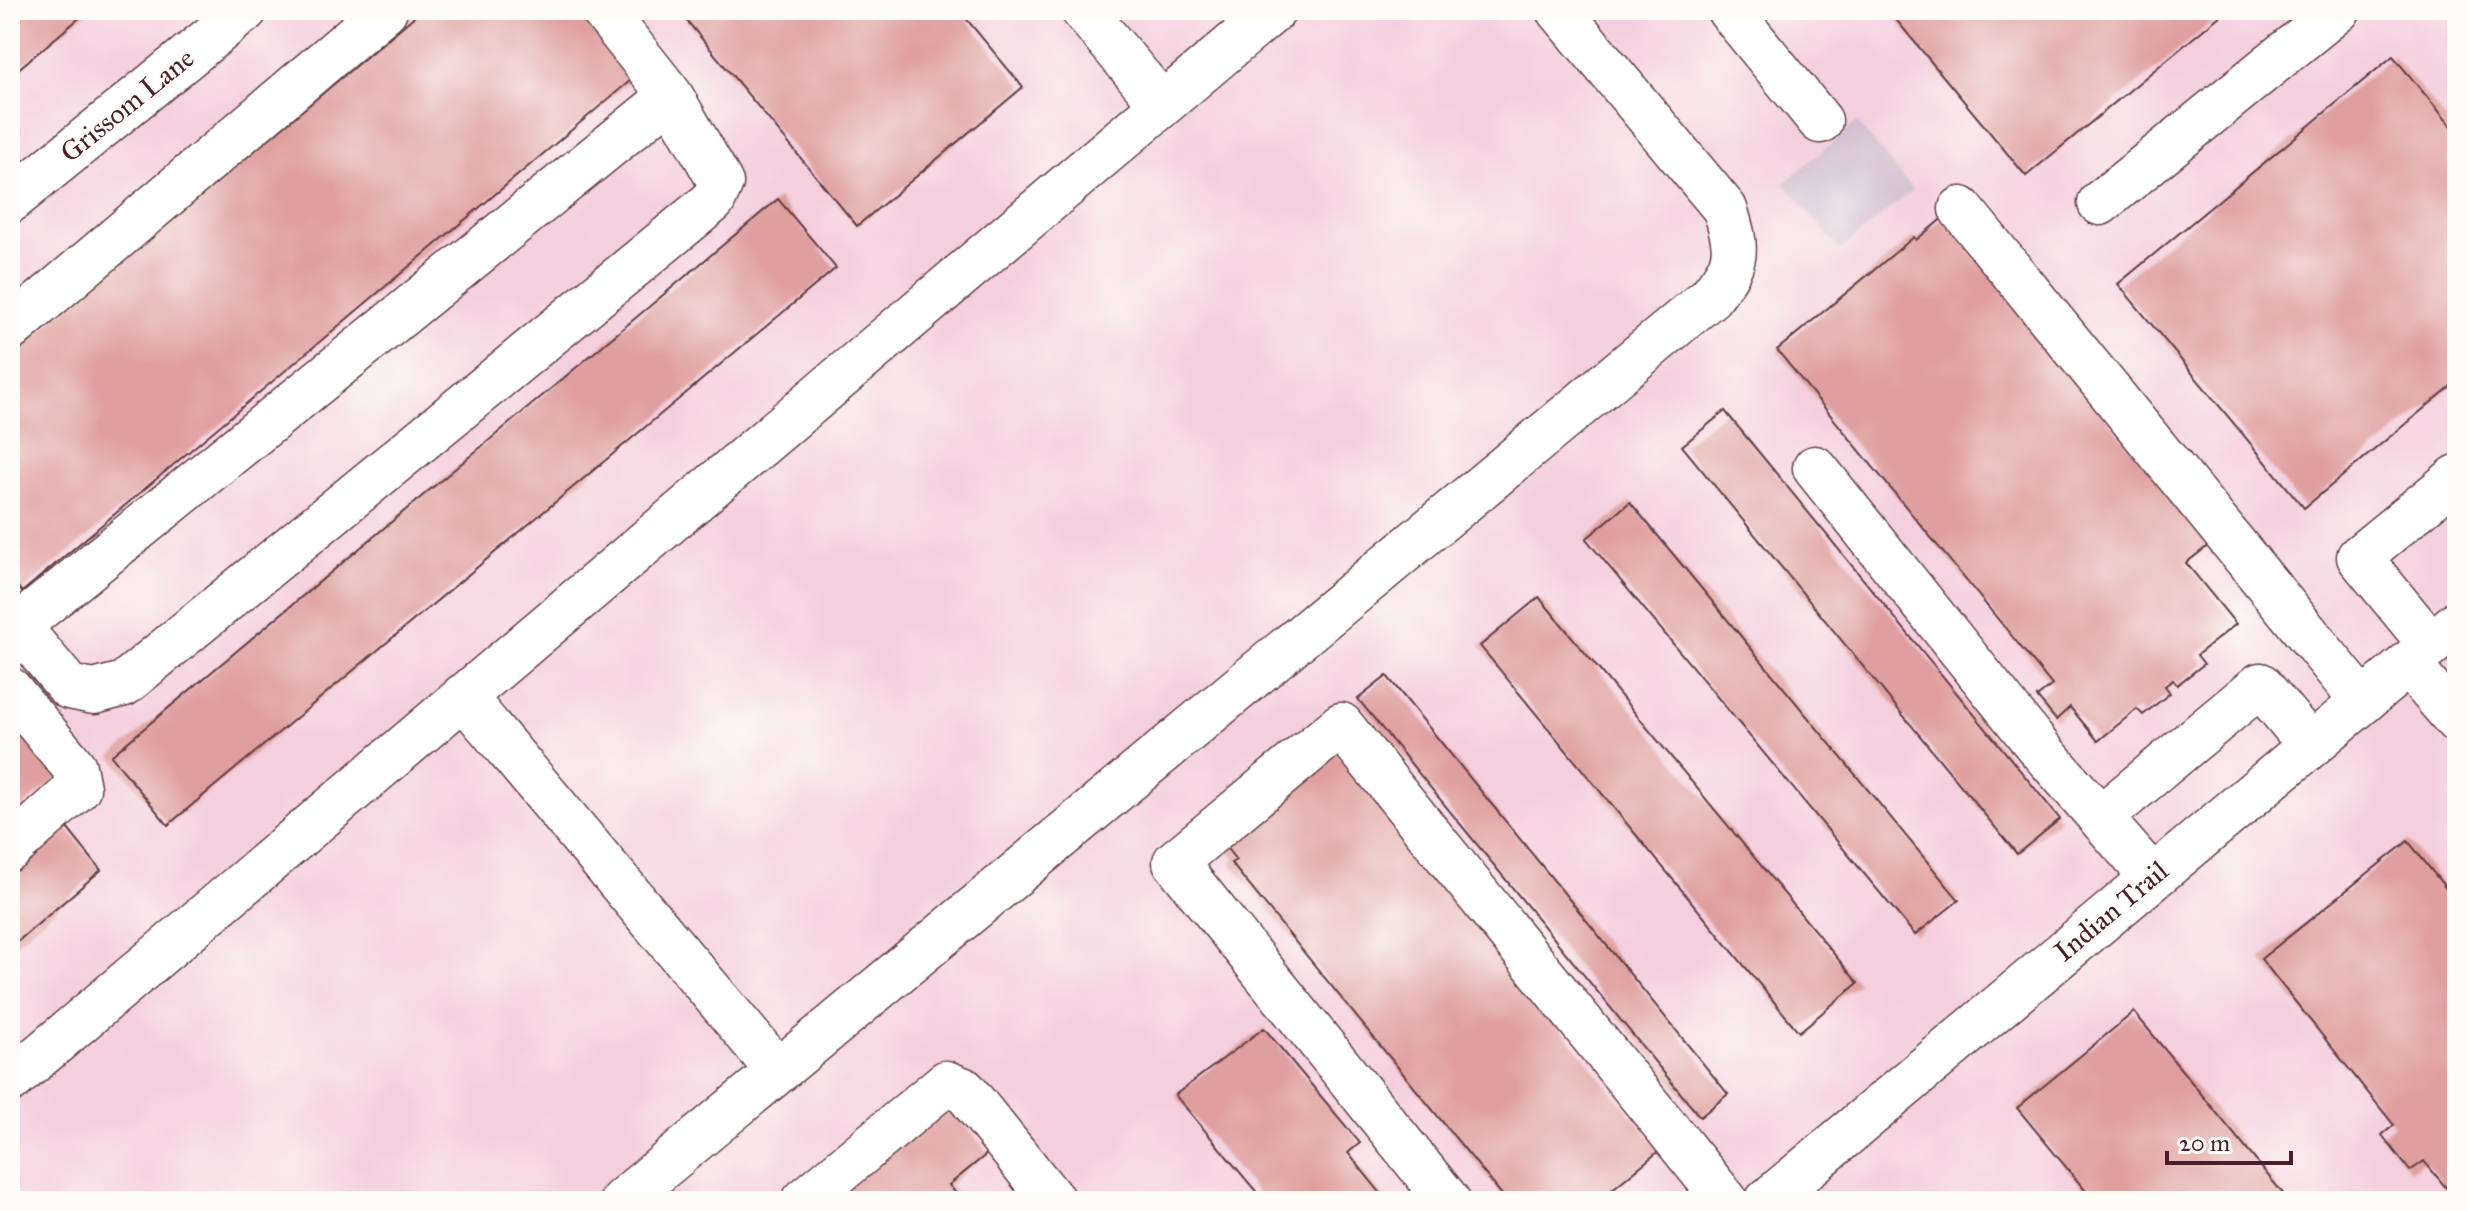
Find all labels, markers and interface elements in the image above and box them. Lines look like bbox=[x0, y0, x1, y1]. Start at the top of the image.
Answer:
street label: Grissom Lane bbox=[53, 40, 201, 170]
street label: Indian Trail bbox=[2047, 853, 2175, 969]
scale bar bbox=[2167, 1115, 2291, 1165]
text: 20 m bbox=[2179, 1128, 2230, 1158]

